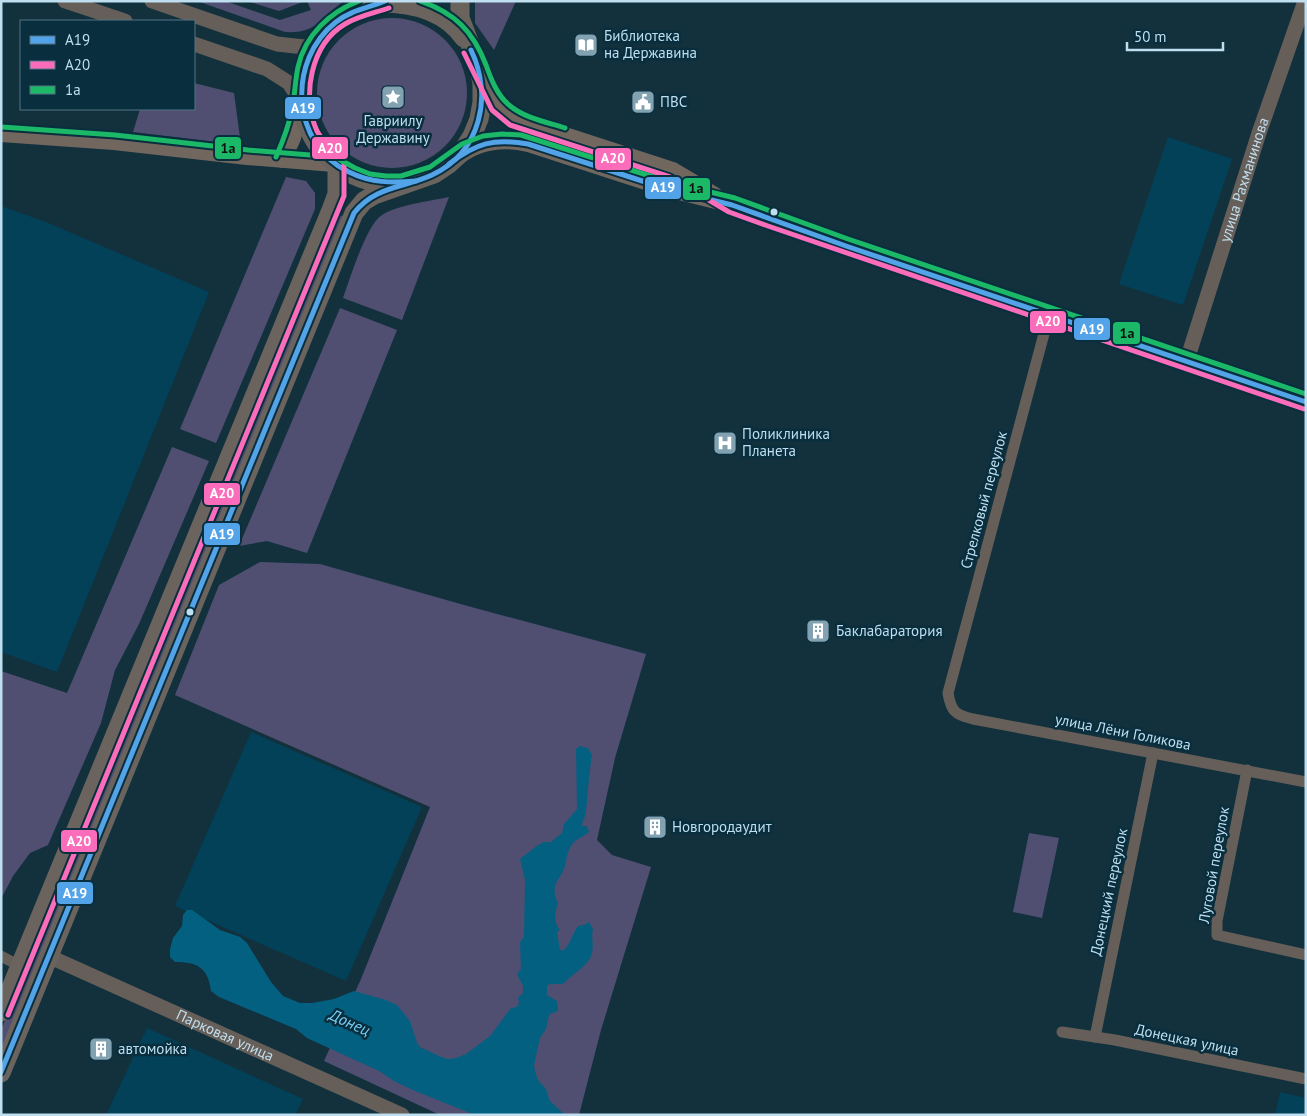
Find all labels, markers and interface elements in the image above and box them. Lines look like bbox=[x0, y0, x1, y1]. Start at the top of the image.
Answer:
legend bbox=[20, 20, 195, 110]
scale bar bbox=[1127, 20, 1223, 52]
place label: Библиотека на Державина bbox=[604, 26, 697, 62]
text: 50 m bbox=[1134, 27, 1167, 46]
text: A19 bbox=[65, 30, 90, 49]
library icon: Библиотека на Державина bbox=[573, 32, 599, 58]
text: А20 bbox=[65, 55, 90, 74]
text: 1a bbox=[65, 80, 81, 99]
place icon: Гавриилу Державину bbox=[380, 84, 406, 110]
public building icon: ПВС bbox=[630, 89, 656, 115]
place label: ПВС bbox=[660, 92, 687, 111]
line badge: A19 bbox=[284, 96, 322, 120]
text: A19 bbox=[291, 99, 315, 117]
place label: Гавриилу Державину bbox=[356, 111, 430, 147]
street label: улица Рахманинова bbox=[1215, 115, 1273, 244]
line badge: 1a bbox=[214, 136, 242, 160]
line badge: А20 bbox=[311, 136, 349, 160]
text: 1a bbox=[221, 139, 235, 157]
text: А20 bbox=[318, 139, 342, 157]
line badge: А20 bbox=[594, 147, 632, 171]
text: А20 bbox=[601, 149, 625, 167]
line badge: A19 bbox=[644, 176, 682, 200]
line badge: 1a bbox=[682, 177, 711, 201]
text: A19 bbox=[651, 178, 675, 196]
text: 1a bbox=[689, 179, 703, 197]
unlabelled marker bbox=[769, 207, 779, 217]
line badge: А20 bbox=[1029, 310, 1067, 334]
text: А20 bbox=[1036, 312, 1060, 330]
line badge: A19 bbox=[1073, 317, 1111, 341]
text: A19 bbox=[1080, 320, 1104, 338]
line badge: 1a bbox=[1112, 321, 1141, 345]
text: 1a bbox=[1120, 324, 1134, 342]
place label: Поликлиника Планета bbox=[742, 424, 830, 460]
street label: Стрелковый переулок bbox=[956, 428, 1011, 571]
hospital icon: Поликлиника Планета bbox=[712, 430, 738, 456]
line badge: А20 bbox=[203, 482, 241, 506]
text: А20 bbox=[210, 484, 234, 502]
line badge: A19 bbox=[203, 522, 241, 546]
text: A19 bbox=[210, 525, 234, 543]
unlabelled marker bbox=[185, 607, 195, 617]
building icon: Баклабаратория bbox=[805, 618, 831, 644]
place label: Баклабаратория bbox=[836, 621, 943, 640]
street label: улица Лёни Голикова bbox=[1054, 709, 1193, 754]
street label: Луговой переулок bbox=[1194, 804, 1233, 926]
building icon: Новгородаудит bbox=[642, 814, 668, 840]
place label: Новгородаудит bbox=[672, 817, 772, 836]
street label: Донецкий переулок bbox=[1086, 826, 1131, 957]
line badge: А20 bbox=[60, 829, 98, 853]
text: А20 bbox=[67, 832, 91, 850]
line badge: A19 bbox=[56, 881, 94, 905]
text: A19 bbox=[63, 884, 87, 902]
water label: Донец bbox=[325, 1003, 373, 1040]
street label: Парковая улица bbox=[173, 1005, 277, 1065]
street label: Донецкая улица bbox=[1133, 1019, 1241, 1060]
building icon: автомойка bbox=[88, 1036, 114, 1062]
place label: автомойка bbox=[118, 1039, 187, 1058]

